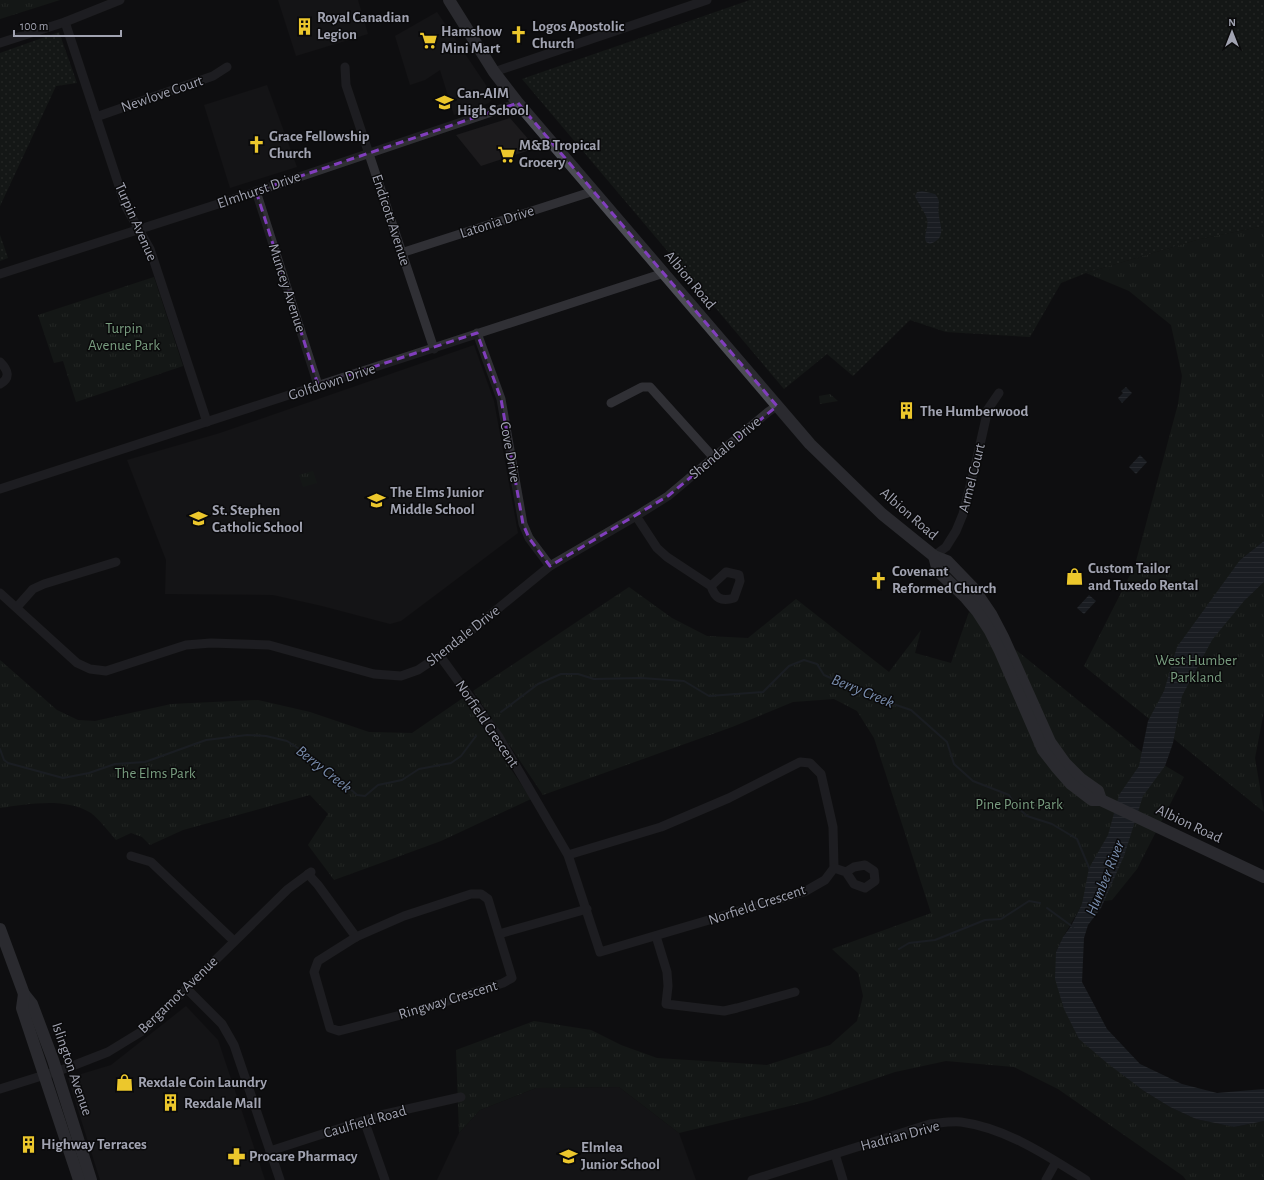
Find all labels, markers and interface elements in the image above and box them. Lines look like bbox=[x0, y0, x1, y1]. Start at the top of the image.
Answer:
place label: Royal Canadian Legion bbox=[317, 10, 409, 42]
scale bar bbox=[14, 12, 121, 38]
north arrow bbox=[1212, 12, 1252, 52]
building icon: Royal Canadian Legion bbox=[294, 16, 314, 36]
text: N bbox=[1228, 17, 1236, 28]
place label: Logos Apostolic Church bbox=[532, 19, 625, 51]
text: 100 m bbox=[20, 20, 48, 32]
place label: Hamshow Mini Mart bbox=[441, 24, 502, 56]
church icon: Logos Apostolic Church bbox=[509, 25, 529, 45]
supermarket icon: Hamshow Mini Mart bbox=[418, 30, 438, 50]
street label: Newlove Court bbox=[119, 73, 205, 115]
place label: Can-AIM High School bbox=[457, 86, 529, 118]
school or university icon: Can-AIM High School bbox=[434, 92, 454, 112]
place label: Grace Fellowship Church bbox=[269, 129, 370, 161]
church icon: Grace Fellowship Church bbox=[246, 135, 266, 155]
place label: M&B Tropical Grocery bbox=[519, 138, 600, 170]
supermarket icon: M&B Tropical Grocery bbox=[496, 144, 516, 164]
street label: Elmhurst Drive bbox=[215, 169, 303, 211]
street label: Endicott Avenue bbox=[369, 172, 413, 268]
street label: Turpin Avenue bbox=[112, 181, 160, 263]
street label: Latonia Drive bbox=[458, 203, 536, 241]
street label: Muncey Avenue bbox=[266, 242, 308, 334]
street label: Albion Road bbox=[661, 248, 719, 312]
park label: Turpin Avenue Park bbox=[88, 321, 160, 353]
street label: Golfdown Drive bbox=[287, 361, 377, 403]
building icon: The Humberwood bbox=[897, 401, 917, 421]
place label: The Humberwood bbox=[920, 404, 1028, 419]
street label: Shendale Drive bbox=[686, 414, 764, 482]
street label: Cove Drive bbox=[497, 420, 523, 484]
street label: Armel Court bbox=[956, 442, 988, 514]
place label: The Elms Junior Middle School bbox=[390, 485, 485, 517]
street label: Albion Road bbox=[877, 485, 941, 543]
school or university icon: The Elms Junior Middle School bbox=[367, 491, 387, 511]
place label: St. Stephen Catholic School bbox=[212, 503, 303, 535]
school or university icon: St. Stephen Catholic School bbox=[189, 509, 209, 529]
place label: Custom Tailor and Tuxedo Rental bbox=[1088, 561, 1199, 593]
place label: Covenant Reformed Church bbox=[892, 564, 997, 596]
shop icon: Custom Tailor and Tuxedo Rental bbox=[1065, 567, 1085, 587]
church icon: Covenant Reformed Church bbox=[869, 570, 889, 590]
street label: Shendale Drive bbox=[424, 603, 503, 669]
park label: West Humber Parkland bbox=[1155, 653, 1237, 685]
water label: Berry Creek bbox=[829, 671, 897, 711]
street label: Norfield Crescent bbox=[452, 678, 522, 770]
water label: Berry Creek bbox=[293, 742, 355, 796]
park label: The Elms Park bbox=[114, 766, 196, 781]
park label: Pine Point Park bbox=[975, 797, 1063, 812]
street label: Albion Road bbox=[1154, 802, 1225, 846]
water label: Humber River bbox=[1083, 837, 1128, 918]
street label: Norfield Crescent bbox=[707, 882, 808, 928]
street label: Bergamot Avenue bbox=[135, 953, 221, 1036]
street label: Ringway Crescent bbox=[397, 978, 499, 1022]
street label: Islington Avenue bbox=[49, 1021, 95, 1118]
shop icon: Rexdale Coin Laundry bbox=[115, 1072, 135, 1092]
place label: Rexdale Coin Laundry bbox=[138, 1075, 267, 1090]
building icon: Rexdale Mall bbox=[161, 1093, 181, 1113]
place label: Rexdale Mall bbox=[184, 1096, 261, 1111]
street label: Caulfield Road bbox=[322, 1103, 408, 1141]
street label: Hadrian Drive bbox=[859, 1118, 941, 1154]
building icon: Highway Terraces bbox=[18, 1134, 38, 1154]
place label: Highway Terraces bbox=[41, 1137, 147, 1152]
place label: Elmlea Junior School bbox=[581, 1140, 660, 1172]
pharmacy icon: Procare Pharmacy bbox=[226, 1146, 246, 1166]
school or university icon: Elmlea Junior School bbox=[558, 1146, 578, 1166]
place label: Procare Pharmacy bbox=[249, 1149, 358, 1164]

